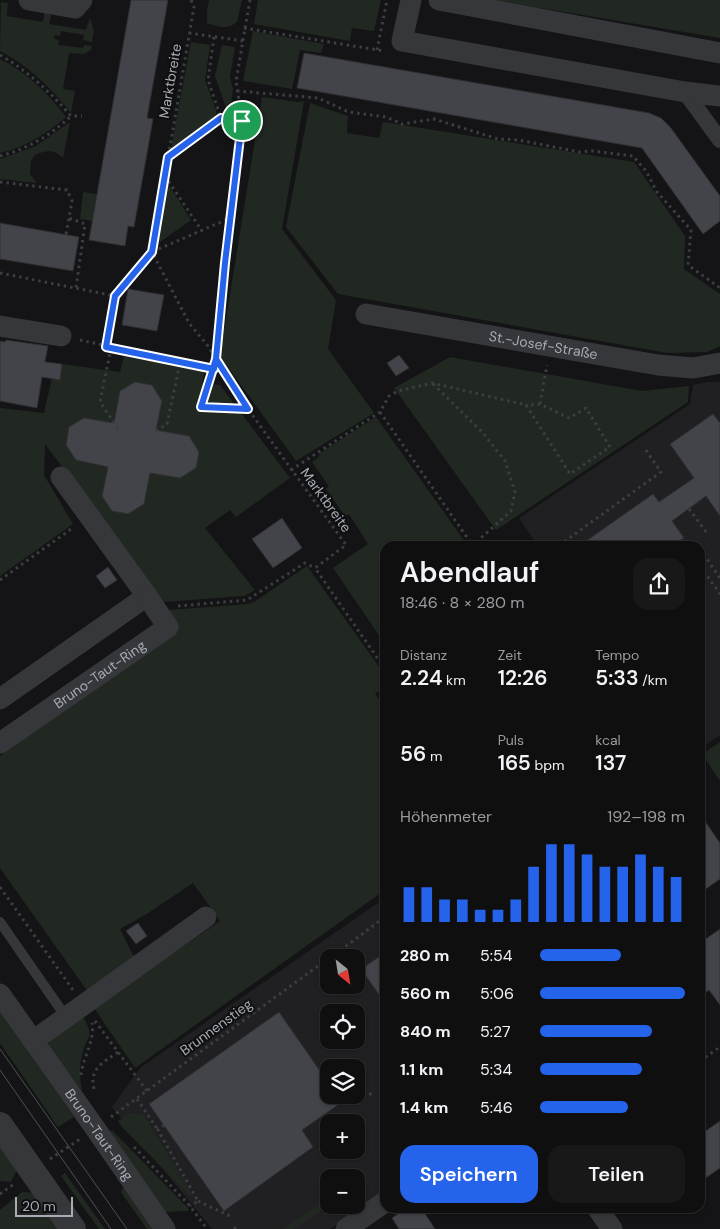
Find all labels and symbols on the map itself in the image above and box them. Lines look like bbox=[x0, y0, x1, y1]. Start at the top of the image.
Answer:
street label: Marktbreite bbox=[155, 42, 185, 120]
pin bbox=[221, 100, 263, 142]
street label: St.-Josef-Straße bbox=[488, 327, 599, 363]
street label: Marktbreite bbox=[297, 464, 355, 536]
street label: Bruno-Taut-Ring bbox=[50, 636, 149, 712]
north arrow bbox=[320, 949, 365, 994]
street label: Brunnenstieg bbox=[176, 995, 256, 1059]
street label: Bruno-Taut-Ring bbox=[61, 1085, 138, 1184]
scale bar bbox=[15, 1194, 72, 1217]

